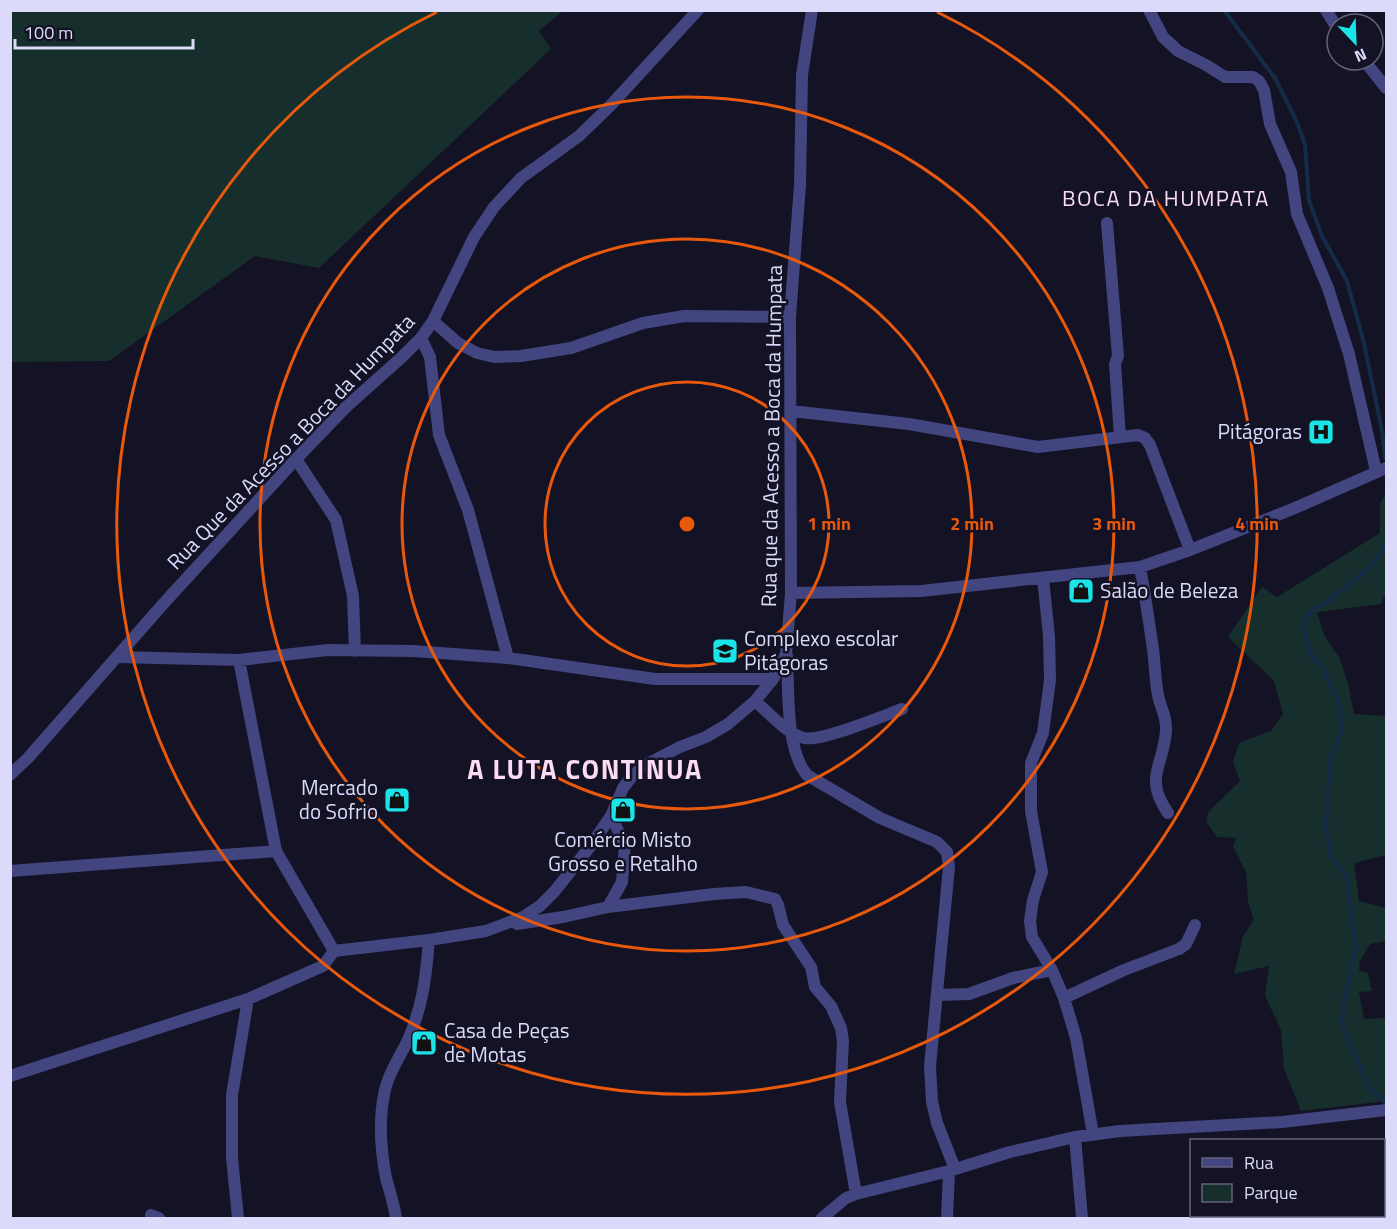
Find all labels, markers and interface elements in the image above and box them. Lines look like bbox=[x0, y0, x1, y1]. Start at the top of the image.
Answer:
scale bar bbox=[15, 12, 194, 50]
north arrow bbox=[1325, 12, 1385, 72]
text: 100 m bbox=[24, 19, 73, 46]
text: N bbox=[1351, 43, 1371, 69]
district label: BOCA DA HUMPATA bbox=[1062, 181, 1270, 215]
street label: Rua que da Acesso a Boca da Humpata bbox=[752, 264, 790, 607]
street label: Rua Que da Acesso a Boca da Humpata bbox=[159, 306, 422, 577]
place label: Pitágoras bbox=[1218, 415, 1302, 447]
hospital icon: Pitágoras bbox=[1306, 417, 1336, 447]
text: 1 min bbox=[807, 510, 851, 537]
text: 2 min bbox=[950, 510, 994, 537]
text: 3 min bbox=[1092, 510, 1136, 537]
text: 4 min bbox=[1235, 510, 1279, 537]
centre of rings bbox=[677, 514, 697, 534]
place label: Salão de Beleza bbox=[1100, 574, 1239, 606]
shop icon: Salão de Beleza bbox=[1066, 576, 1096, 606]
place label: Complexo escolar Pitágoras bbox=[744, 622, 898, 678]
school or university icon: Complexo escolar Pitágoras bbox=[710, 636, 740, 666]
district label: A LUTA CONTINUA bbox=[467, 748, 703, 789]
place label: Mercado do Sofrio bbox=[299, 771, 378, 827]
shop icon: Mercado do Sofrio bbox=[382, 785, 412, 815]
shop icon: Comércio Misto Grosso e Retalho bbox=[608, 795, 638, 825]
place label: Comércio Misto Grosso e Retalho bbox=[548, 823, 698, 879]
place label: Casa de Peças de Motas bbox=[444, 1014, 570, 1070]
shop icon: Casa de Peças de Motas bbox=[409, 1028, 439, 1058]
legend bbox=[1190, 1139, 1385, 1217]
text: Rua bbox=[1244, 1149, 1274, 1176]
text: Parque bbox=[1244, 1179, 1298, 1206]

